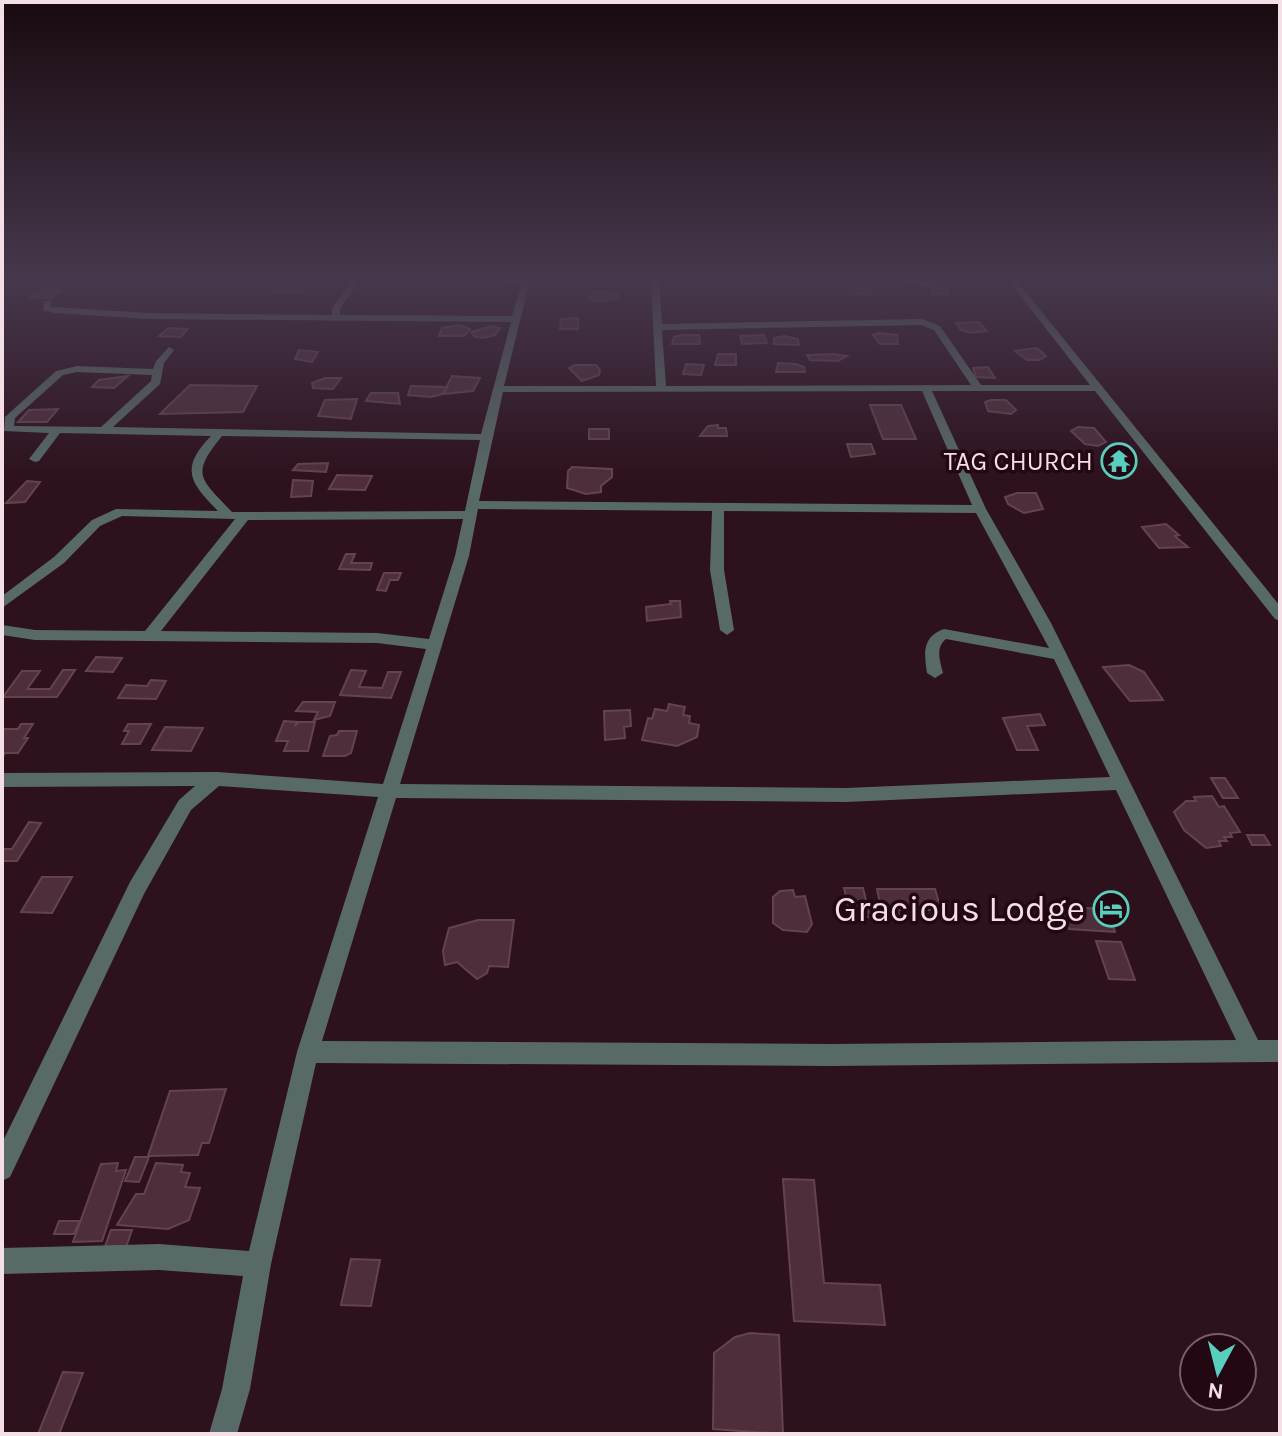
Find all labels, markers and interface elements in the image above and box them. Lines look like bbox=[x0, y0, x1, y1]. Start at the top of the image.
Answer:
temple icon: TAG CHURCH bbox=[1100, 442, 1138, 480]
place label: TAG CHURCH bbox=[944, 446, 1093, 477]
place label: Gracious Lodge bbox=[834, 888, 1085, 930]
hotel icon: Gracious Lodge bbox=[1092, 890, 1130, 928]
north arrow bbox=[1178, 1332, 1258, 1412]
text: N bbox=[1206, 1377, 1225, 1405]

